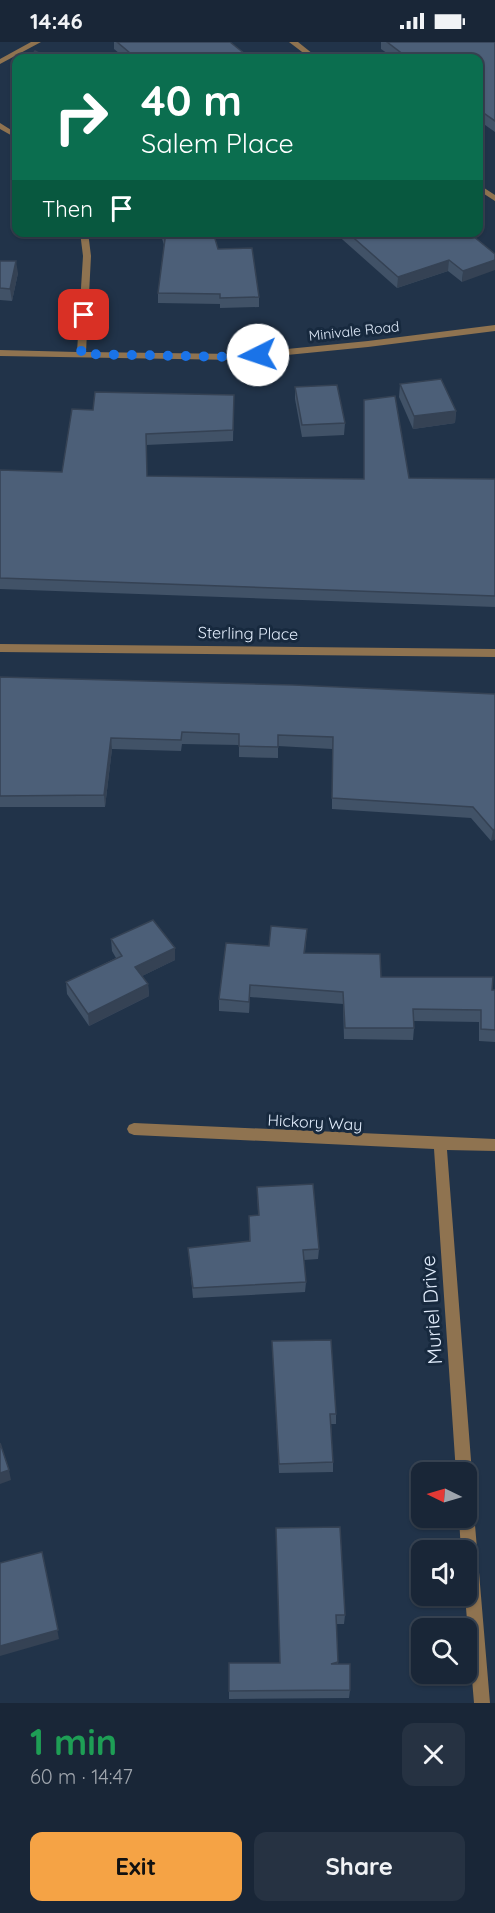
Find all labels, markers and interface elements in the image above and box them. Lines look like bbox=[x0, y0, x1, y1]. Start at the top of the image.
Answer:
text: 14:46 bbox=[30, 7, 83, 35]
text: 40 m bbox=[141, 74, 242, 127]
icon: right bbox=[42, 78, 120, 156]
text: Salem Place bbox=[141, 126, 294, 160]
icon: arrive bbox=[105, 192, 138, 225]
text: Then bbox=[42, 195, 93, 223]
pin bbox=[58, 289, 109, 340]
icon: arrive bbox=[67, 298, 100, 331]
street label: Minivale Road bbox=[308, 317, 400, 345]
position arrow bbox=[226, 323, 290, 387]
street label: Sterling Place bbox=[198, 622, 298, 644]
street label: Hickory Way bbox=[267, 1110, 363, 1134]
street label: Muriel Drive bbox=[415, 1255, 447, 1365]
north arrow bbox=[411, 1462, 477, 1528]
map controls bbox=[411, 1462, 477, 1684]
button: sound bbox=[411, 1540, 477, 1606]
button: search bbox=[411, 1618, 477, 1684]
text: 1 min bbox=[30, 1719, 117, 1764]
button: close bbox=[402, 1723, 465, 1786]
text: 60 m · 14:47 bbox=[30, 1764, 133, 1789]
button: Exit bbox=[30, 1832, 242, 1901]
button: Share bbox=[254, 1832, 465, 1901]

